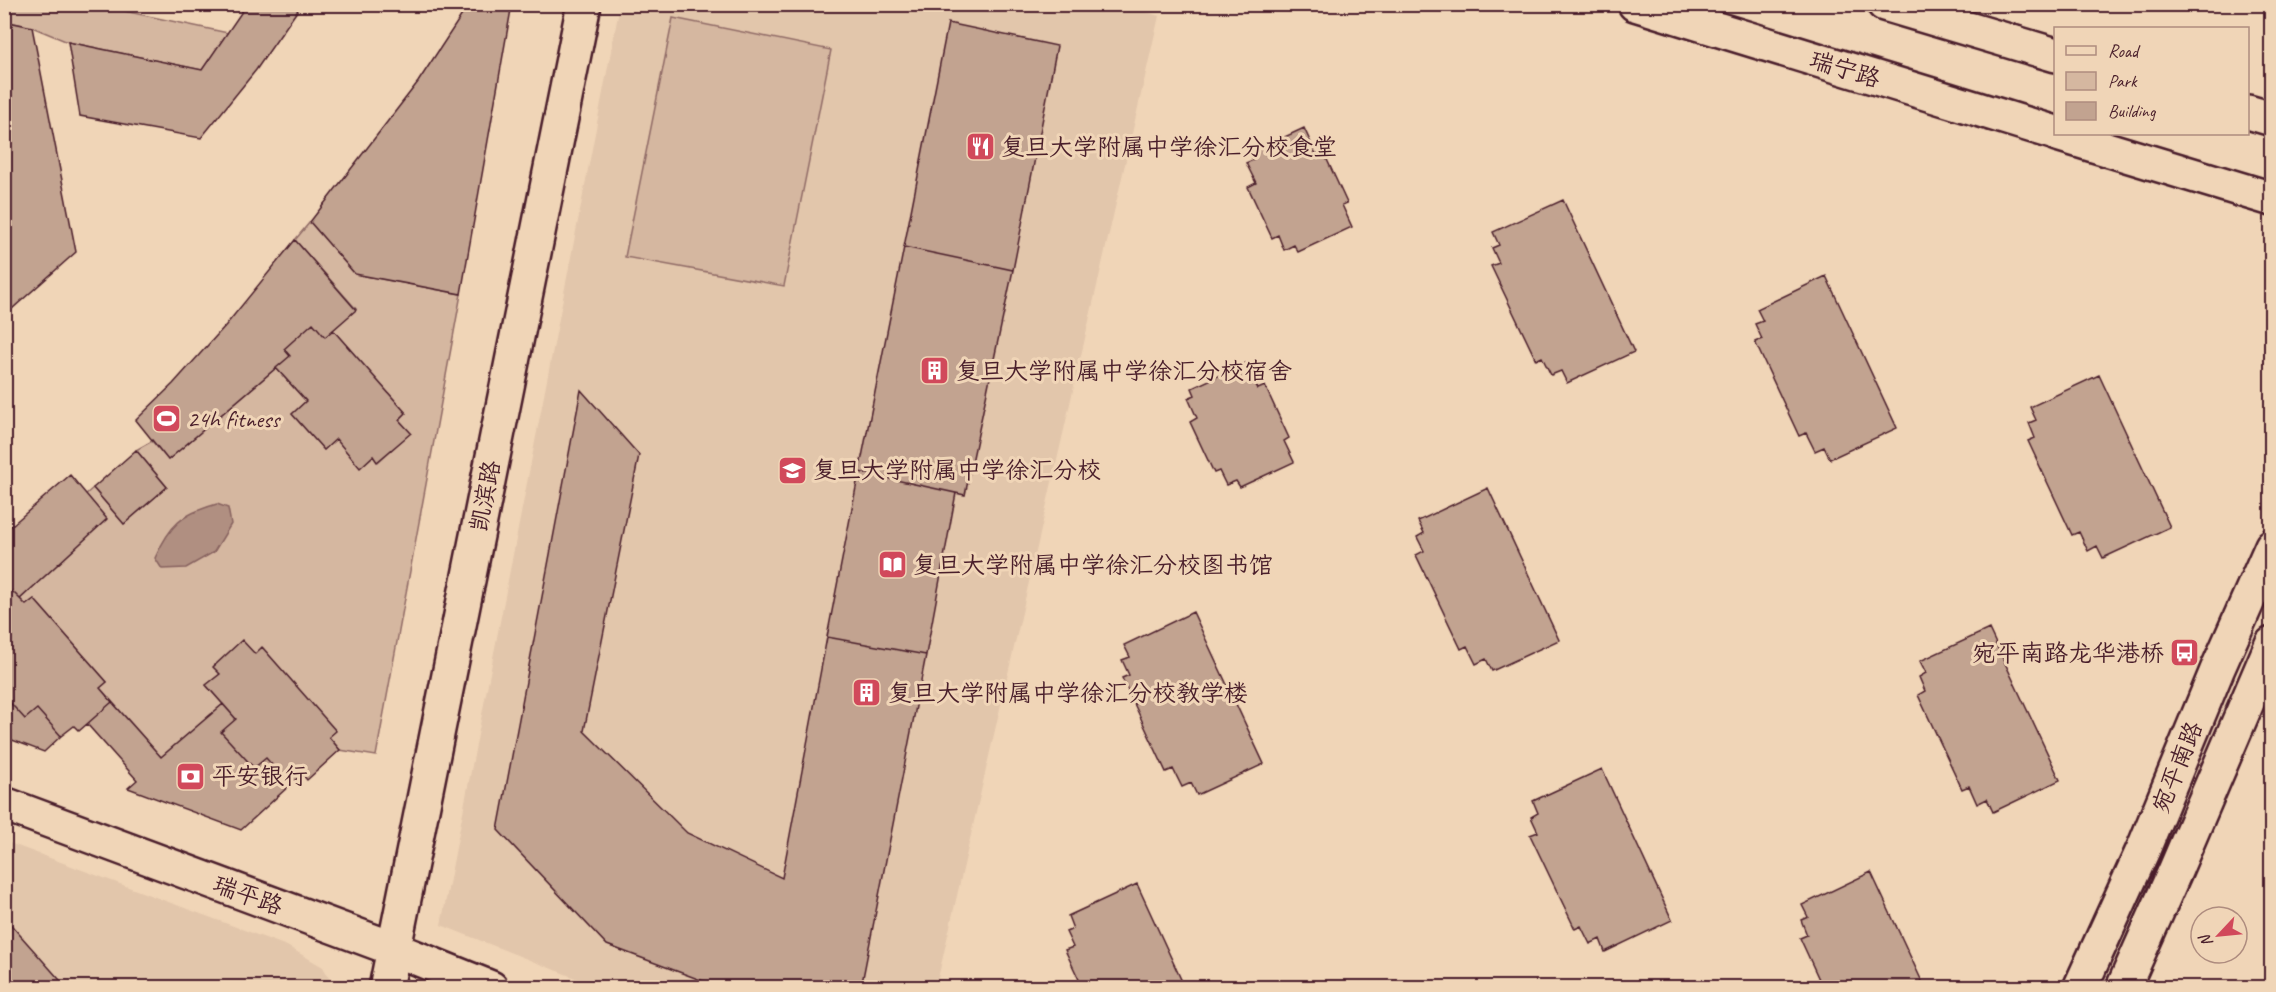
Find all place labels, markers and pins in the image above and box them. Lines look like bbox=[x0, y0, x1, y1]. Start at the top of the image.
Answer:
restaurant icon: 复旦大学附属中学徐汇分校食堂 bbox=[964, 131, 996, 163]
place label: 复旦大学附属中学徐汇分校食堂 bbox=[1001, 132, 1337, 162]
building icon: 复旦大学附属中学徐汇分校宿舍 bbox=[919, 355, 951, 387]
place label: 复旦大学附属中学徐汇分校宿舍 bbox=[956, 356, 1292, 386]
sports icon: 24h fitness bbox=[150, 403, 182, 435]
place label: 24h fitness bbox=[187, 404, 281, 434]
school or university icon: 复旦大学附属中学徐汇分校 bbox=[776, 454, 808, 486]
place label: 复旦大学附属中学徐汇分校 bbox=[813, 455, 1101, 485]
library icon: 复旦大学附属中学徐汇分校图书馆 bbox=[876, 549, 908, 581]
place label: 复旦大学附属中学徐汇分校图书馆 bbox=[913, 550, 1273, 580]
bus stop icon: 宛平南路龙华港桥 bbox=[2169, 637, 2201, 669]
place label: 宛平南路龙华港桥 bbox=[1972, 638, 2164, 668]
building icon: 复旦大学附属中学徐汇分校教学楼 bbox=[851, 677, 883, 709]
place label: 复旦大学附属中学徐汇分校教学楼 bbox=[888, 678, 1248, 708]
bank icon: 平安银行 bbox=[175, 760, 207, 792]
place label: 平安银行 bbox=[212, 761, 308, 791]

